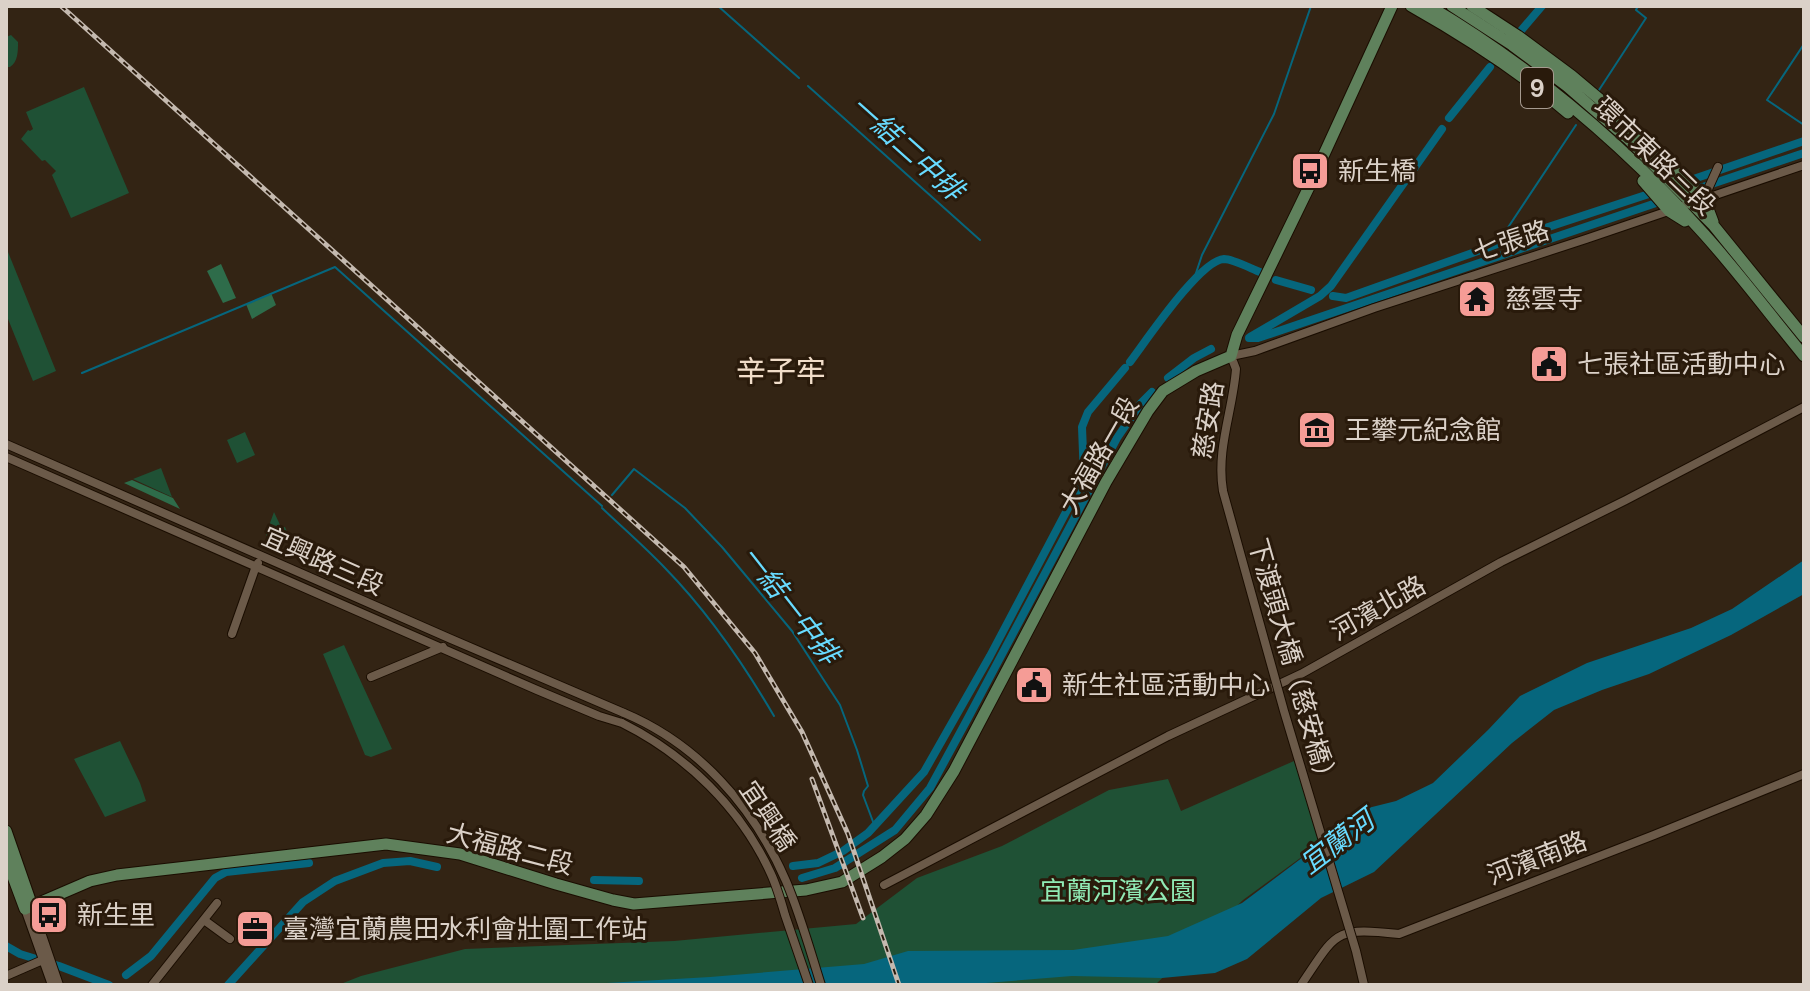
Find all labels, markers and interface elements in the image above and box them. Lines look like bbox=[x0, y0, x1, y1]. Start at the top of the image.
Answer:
road number: 9 bbox=[1521, 68, 1553, 108]
water label: 一結二中排 bbox=[843, 87, 974, 211]
street label: 環市東路三段 bbox=[1587, 90, 1723, 222]
bus stop icon: 新生橋 bbox=[1289, 150, 1331, 192]
place label: 新生橋 bbox=[1338, 154, 1416, 188]
street label: 七張路 bbox=[1469, 213, 1553, 269]
temple icon: 慈雲寺 bbox=[1456, 278, 1498, 320]
place label: 慈雲寺 bbox=[1505, 282, 1583, 316]
public building icon: 七張社區活動中心 bbox=[1528, 343, 1570, 385]
place label: 七張社區活動中心 bbox=[1577, 347, 1785, 381]
district label: 辛子牢 bbox=[736, 352, 826, 391]
street label: 慈安路 bbox=[1185, 379, 1231, 461]
street label: 大福路一段 bbox=[1052, 390, 1146, 520]
museum icon: 王攀元紀念館 bbox=[1296, 409, 1338, 451]
place label: 王攀元紀念館 bbox=[1345, 413, 1501, 447]
street label: 宜興路三段 bbox=[257, 519, 389, 603]
street label: 下渡頭大橋（慈安橋） bbox=[1241, 534, 1345, 794]
water label: 一結一中排 bbox=[732, 538, 850, 675]
street label: 河濱北路 bbox=[1324, 568, 1432, 648]
public building icon: 新生社區活動中心 bbox=[1013, 664, 1055, 706]
place label: 新生社區活動中心 bbox=[1062, 668, 1270, 702]
street label: 宜興橋 bbox=[732, 774, 804, 858]
water label: 宜蘭河 bbox=[1292, 799, 1386, 882]
street label: 大福路二段 bbox=[443, 816, 577, 882]
street label: 河濱南路 bbox=[1482, 823, 1592, 893]
park label: 宜蘭河濱公園 bbox=[1040, 874, 1196, 908]
bus stop icon: 新生里 bbox=[28, 894, 70, 936]
place label: 新生里 bbox=[77, 898, 155, 932]
office icon: 臺灣宜蘭農田水利會壯圍工作站 bbox=[234, 908, 276, 950]
place label: 臺灣宜蘭農田水利會壯圍工作站 bbox=[283, 912, 647, 946]

